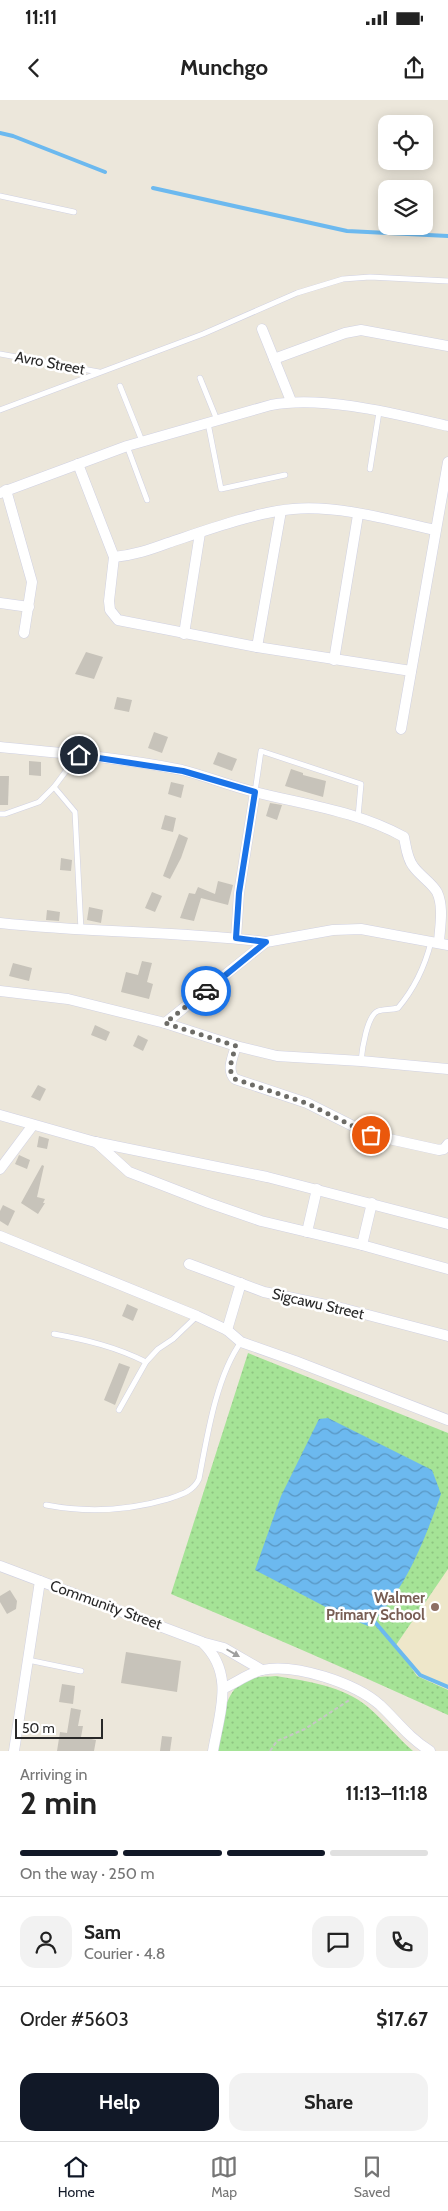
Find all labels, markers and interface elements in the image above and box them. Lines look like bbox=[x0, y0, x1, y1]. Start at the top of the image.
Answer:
text: 11:11 bbox=[25, 6, 57, 29]
icon: back bbox=[20, 54, 48, 82]
text: Munchgo bbox=[180, 54, 268, 81]
icon: share bbox=[400, 54, 428, 82]
map controls bbox=[378, 115, 433, 235]
button: locate bbox=[378, 115, 433, 170]
button: layers bbox=[378, 180, 433, 235]
street label: Avro Street bbox=[14, 347, 86, 379]
pin bbox=[58, 734, 100, 776]
icon: home bbox=[65, 741, 93, 769]
courier bbox=[181, 966, 231, 1016]
icon: car bbox=[192, 977, 220, 1005]
pin bbox=[350, 1114, 392, 1156]
icon: bag bbox=[357, 1121, 385, 1149]
street label: Sigcawu Street bbox=[270, 1285, 366, 1323]
street label: Community Street bbox=[48, 1576, 164, 1634]
place label: Walmer Primary School bbox=[326, 1589, 425, 1624]
marker: Walmer Primary School bbox=[429, 1601, 441, 1613]
one-way arrow bbox=[226, 1649, 240, 1657]
scale bar bbox=[15, 1716, 102, 1739]
text: 50 m bbox=[22, 1719, 55, 1737]
text: Arriving in bbox=[20, 1765, 87, 1784]
text: 11:13–11:18 bbox=[346, 1782, 428, 1805]
text: 2 min bbox=[20, 1783, 97, 1822]
text: On the way · 250 m bbox=[20, 1864, 154, 1883]
button: person bbox=[20, 1916, 72, 1968]
button: chat bbox=[312, 1916, 364, 1968]
button: phone bbox=[376, 1916, 428, 1968]
text: Sam bbox=[84, 1921, 121, 1944]
text: Courier · 4.8 bbox=[84, 1944, 166, 1963]
text: Order #5603 bbox=[20, 2008, 129, 2031]
text: $17.67 bbox=[376, 2008, 428, 2031]
button: Help bbox=[20, 2073, 219, 2131]
button: Share bbox=[229, 2073, 428, 2131]
tab: Home bbox=[58, 2153, 95, 2201]
tab: Map bbox=[210, 2153, 238, 2201]
tab: Saved bbox=[354, 2153, 390, 2201]

